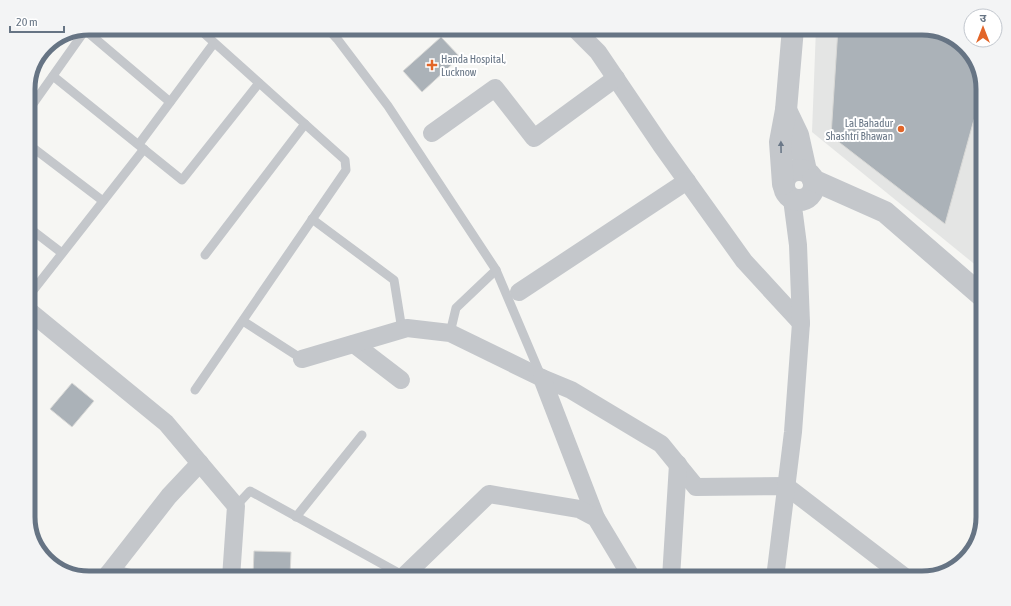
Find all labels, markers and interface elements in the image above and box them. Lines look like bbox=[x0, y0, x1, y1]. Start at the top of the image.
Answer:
scale bar bbox=[10, 8, 64, 34]
north arrow bbox=[963, 8, 1003, 48]
text: उ bbox=[980, 12, 987, 24]
text: 20 m bbox=[16, 15, 38, 29]
place label: Handa Hospital, Lucknow bbox=[441, 53, 506, 78]
marker: Handa Hospital, Lucknow bbox=[426, 59, 438, 71]
place label: Lal Bahadur Shashtri Bhawan bbox=[826, 117, 894, 142]
marker: Lal Bahadur Shashtri Bhawan bbox=[896, 124, 906, 134]
one-way arrow bbox=[778, 140, 784, 153]

